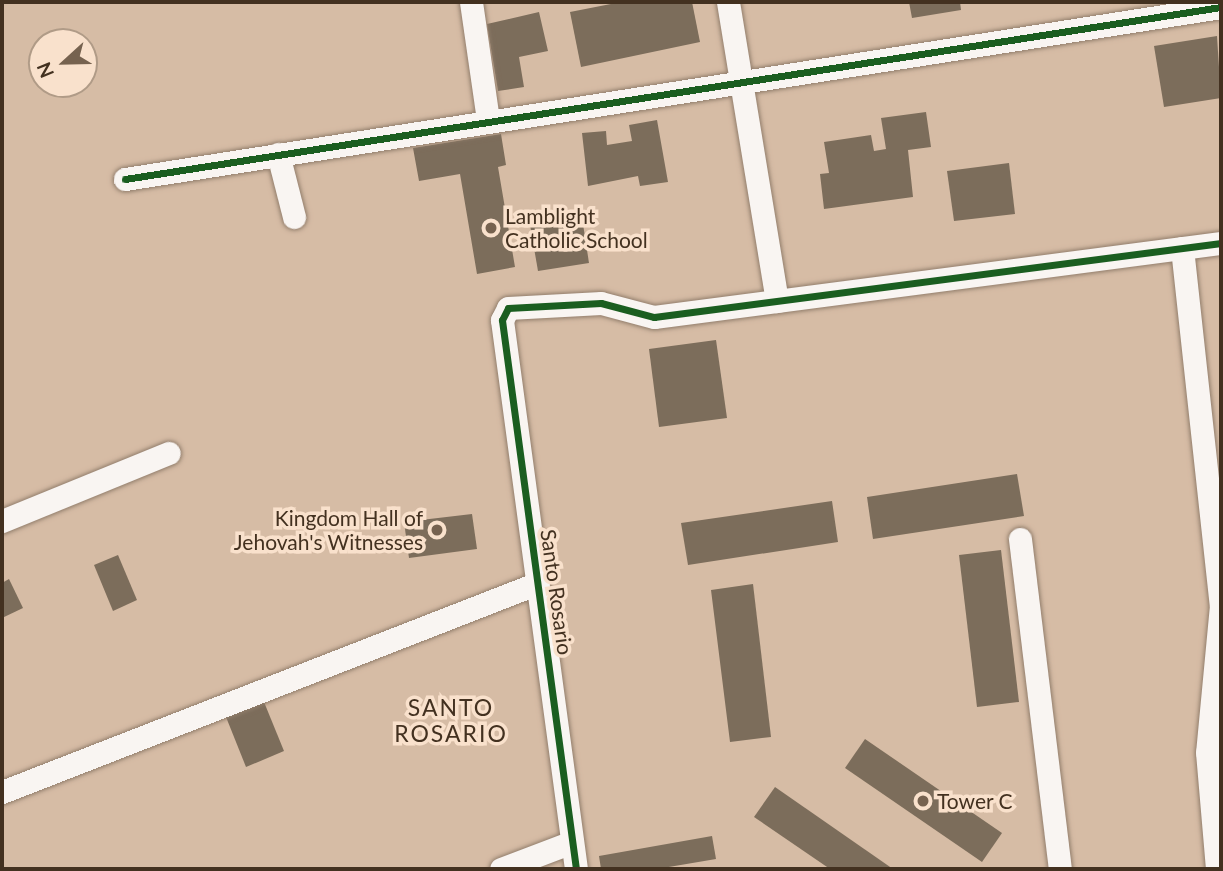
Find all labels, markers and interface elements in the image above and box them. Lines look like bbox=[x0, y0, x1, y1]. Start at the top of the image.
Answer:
north arrow bbox=[28, 28, 98, 98]
text: N bbox=[32, 59, 58, 81]
place label: Lamblight Catholic School bbox=[505, 203, 648, 253]
marker: Lamblight Catholic School bbox=[483, 220, 499, 236]
place label: Kingdom Hall of Jehovah's Witnesses bbox=[234, 505, 423, 555]
marker: Kingdom Hall of Jehovah's Witnesses bbox=[429, 522, 445, 538]
street label: Santo Rosario bbox=[536, 528, 578, 656]
district label: SANTO ROSARIO bbox=[395, 693, 507, 747]
place label: Tower C bbox=[937, 788, 1013, 814]
marker: Tower C bbox=[915, 793, 931, 809]

